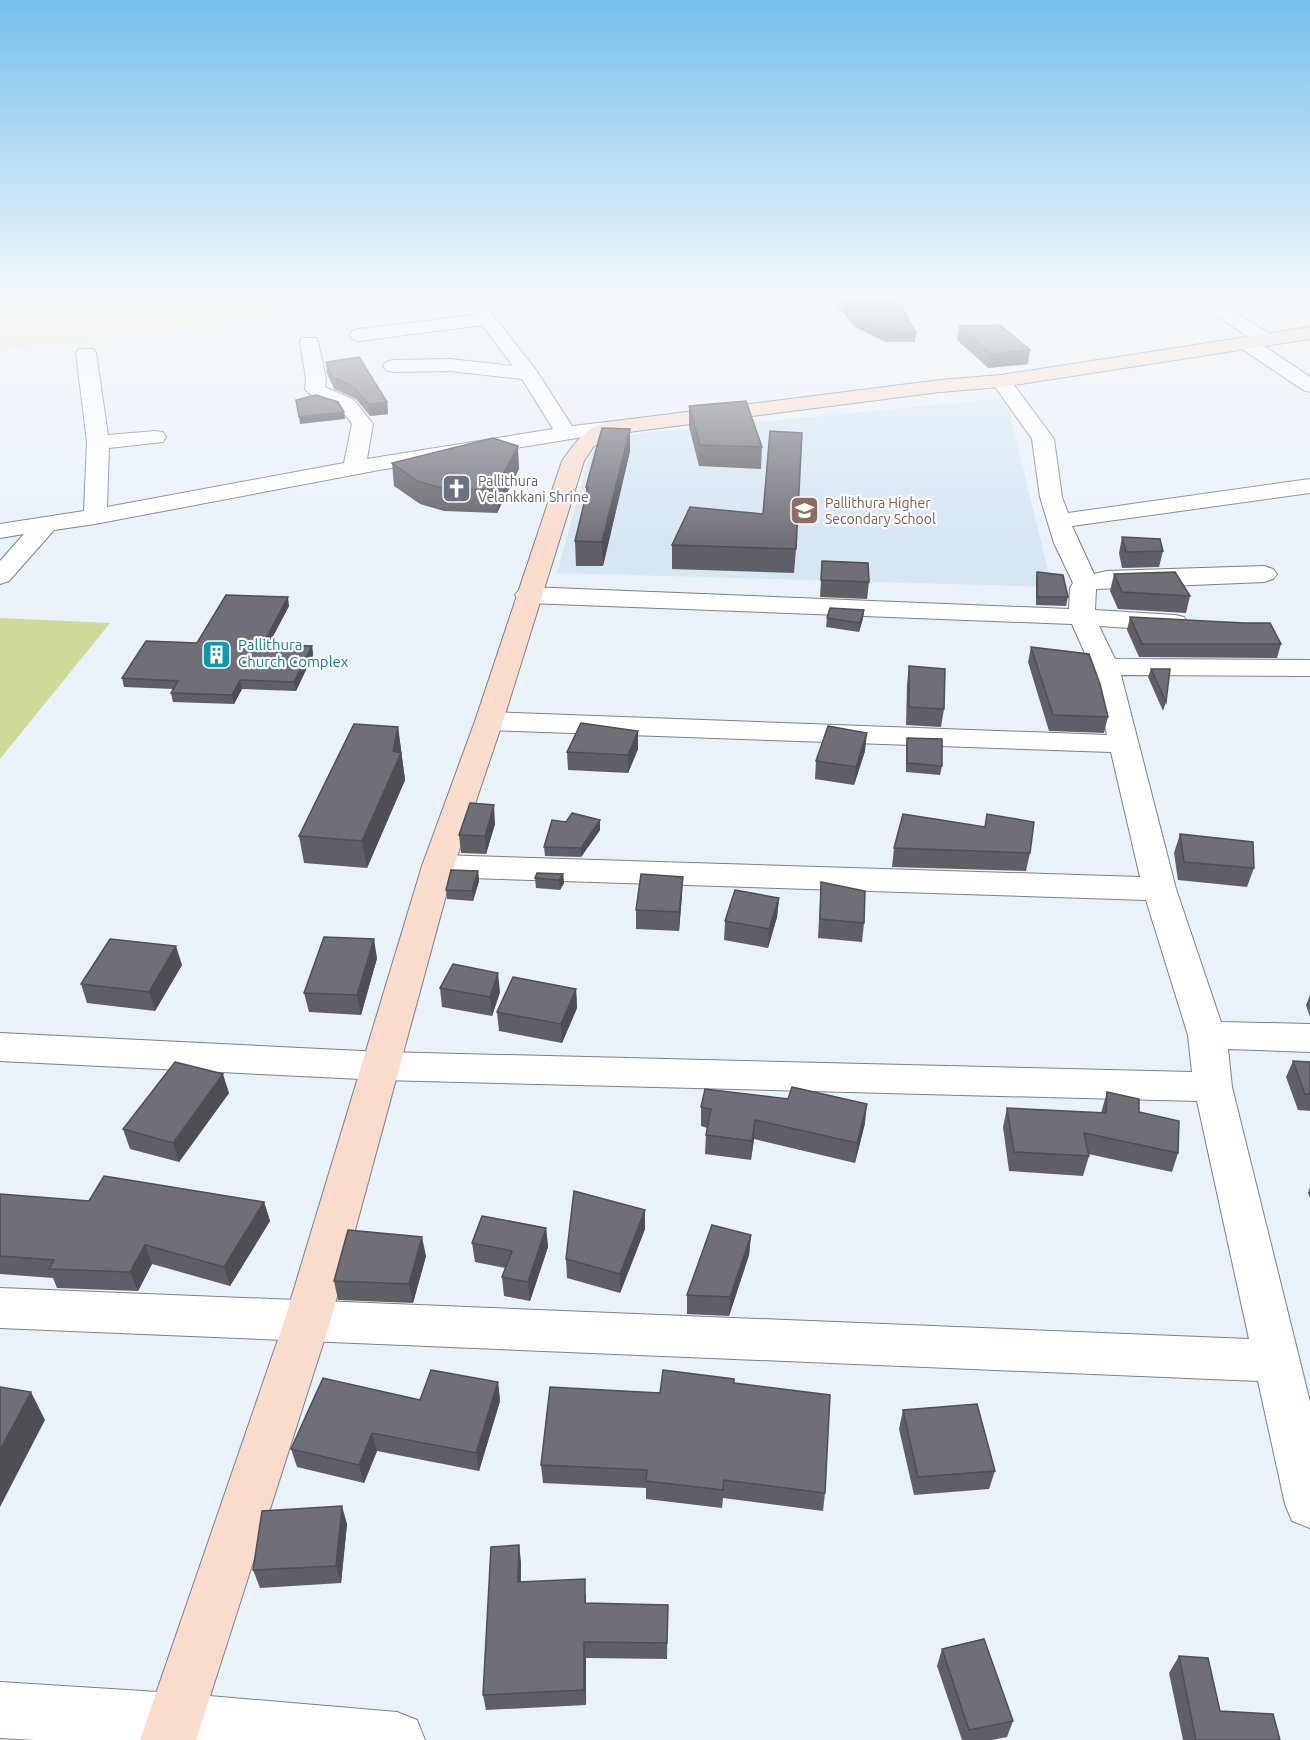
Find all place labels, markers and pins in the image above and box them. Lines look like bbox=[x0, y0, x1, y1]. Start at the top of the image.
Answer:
church icon: Pallithura Velankkani Shrine bbox=[441, 473, 473, 505]
place label: Pallithura Velankkani Shrine bbox=[478, 473, 589, 505]
school or university icon: Pallithura Higher Secondary School bbox=[788, 495, 820, 527]
place label: Pallithura Higher Secondary School bbox=[825, 495, 936, 527]
place label: Pallithura Church Complex bbox=[238, 636, 349, 670]
building icon: Pallithura Church Complex bbox=[201, 638, 233, 670]

